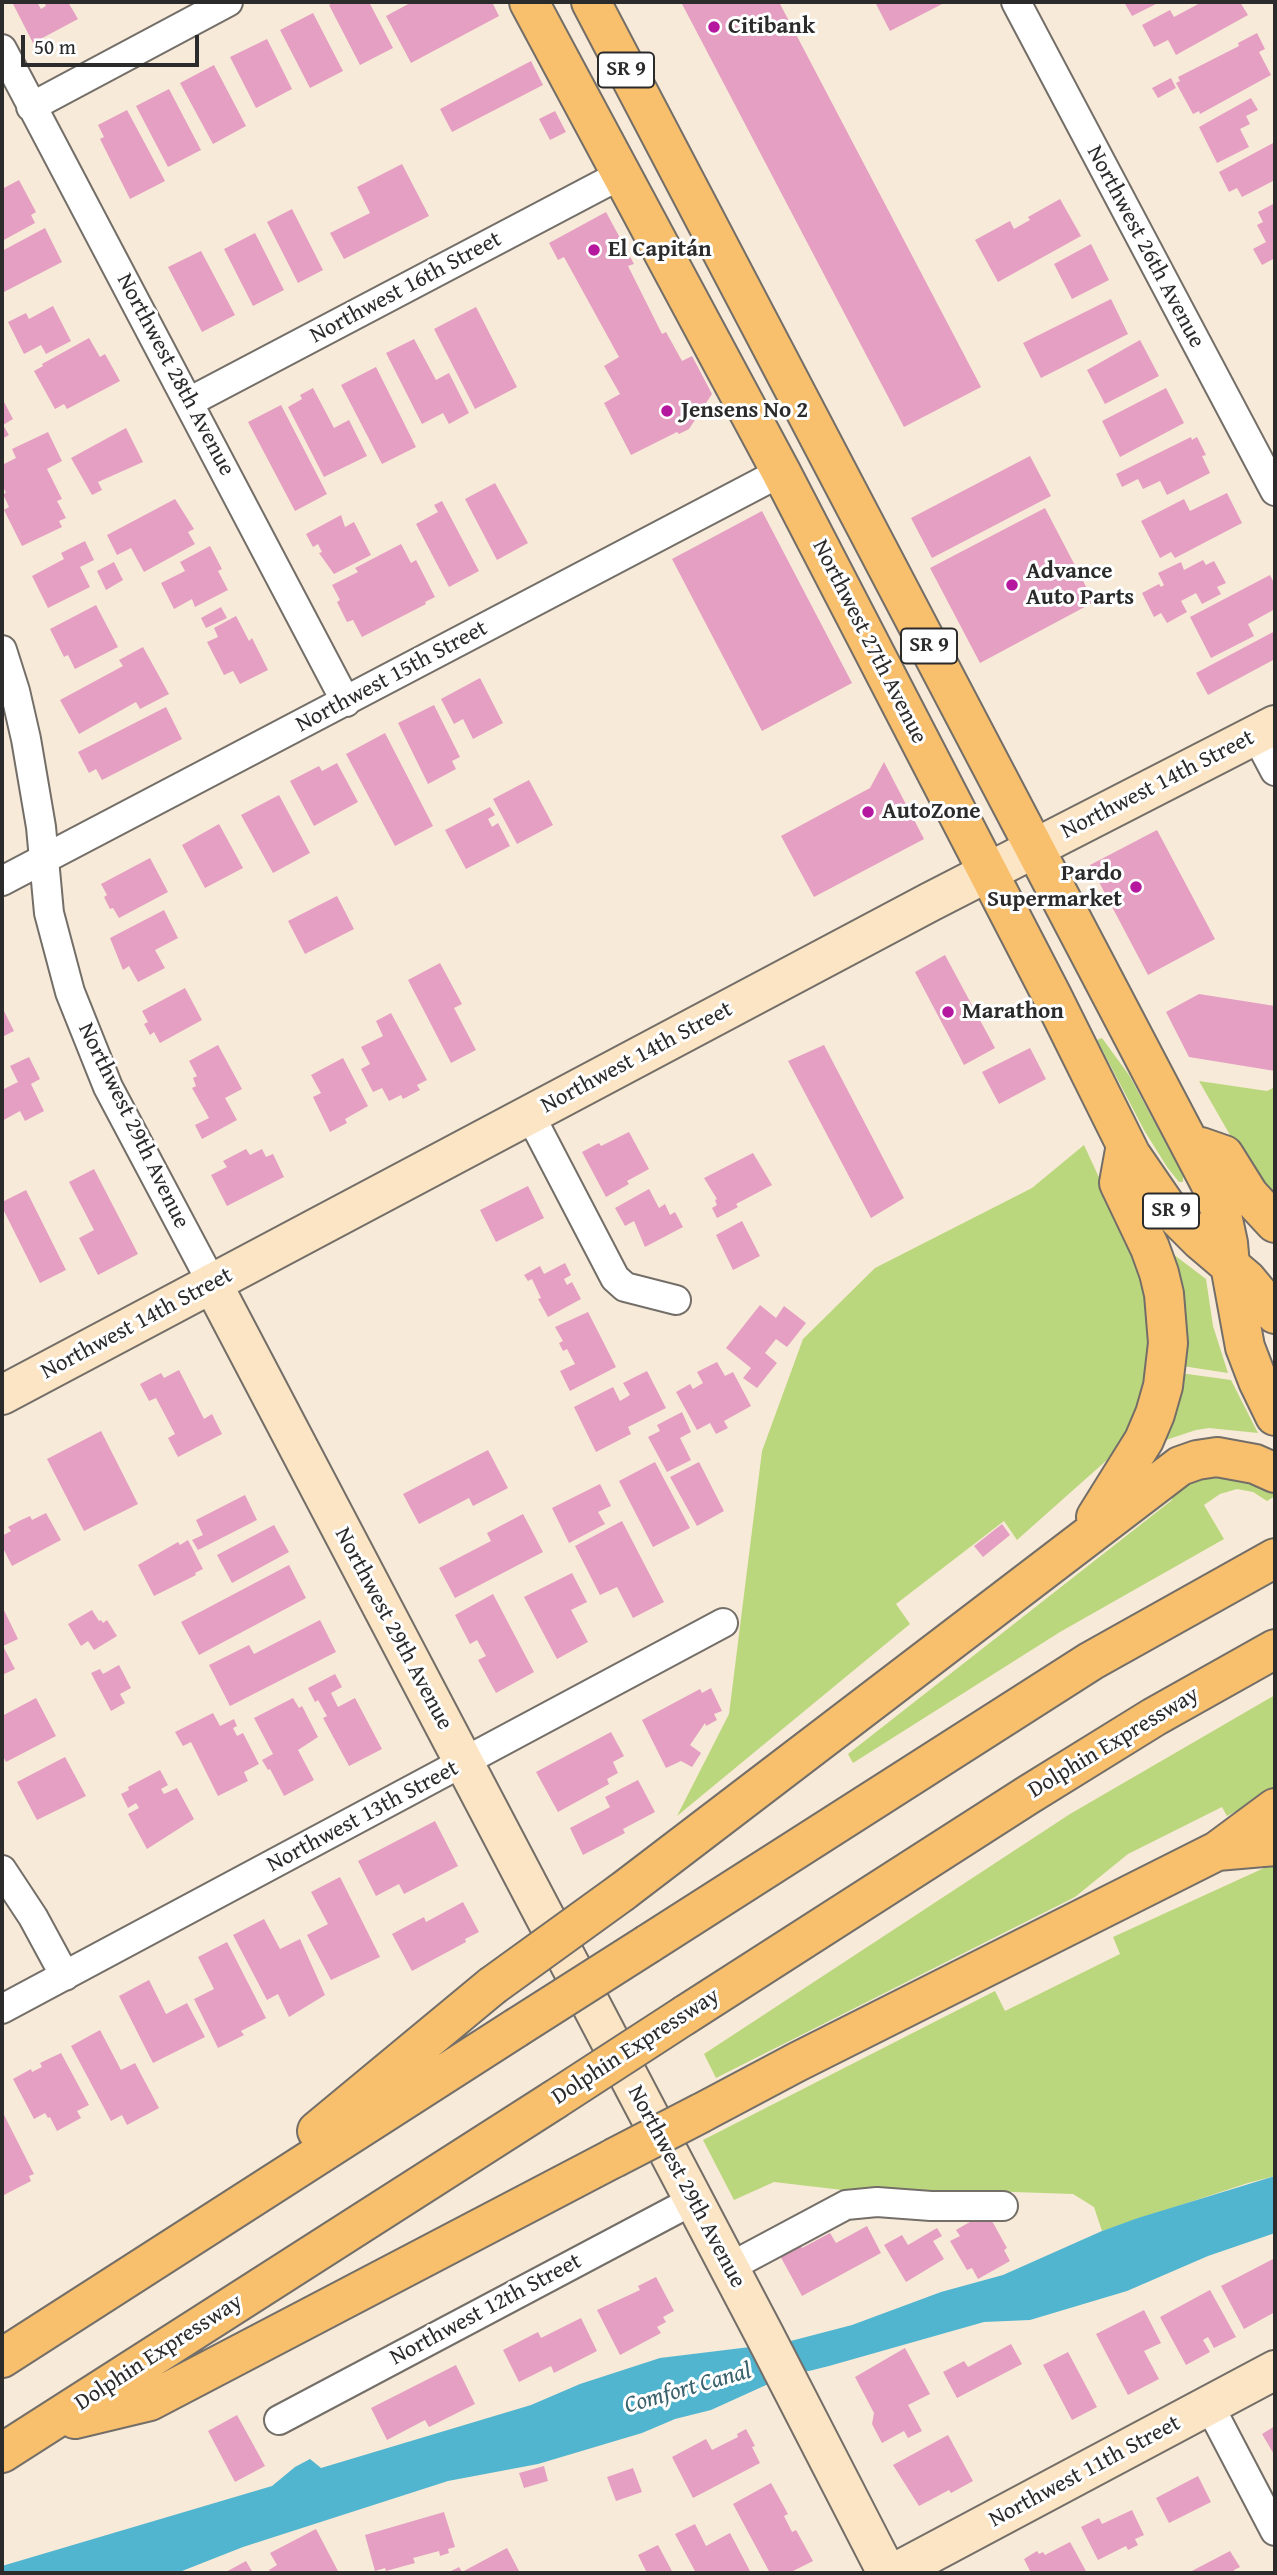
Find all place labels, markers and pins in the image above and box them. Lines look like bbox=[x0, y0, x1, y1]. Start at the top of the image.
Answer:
place label: Citibank bbox=[728, 13, 815, 41]
marker: Citibank bbox=[706, 19, 722, 35]
place label: El Capitán bbox=[608, 236, 712, 264]
marker: El Capitán bbox=[586, 242, 602, 258]
place label: Jensens No 2 bbox=[681, 397, 808, 425]
marker: Jensens No 2 bbox=[659, 403, 675, 419]
place label: Advance Auto Parts bbox=[1026, 558, 1134, 612]
marker: Advance Auto Parts bbox=[1004, 577, 1020, 593]
place label: AutoZone bbox=[882, 798, 981, 826]
marker: AutoZone bbox=[860, 804, 876, 820]
place label: Pardo Supermarket bbox=[987, 860, 1122, 914]
marker: Pardo Supermarket bbox=[1128, 879, 1144, 895]
place label: Marathon bbox=[962, 998, 1064, 1026]
marker: Marathon bbox=[940, 1004, 956, 1020]

